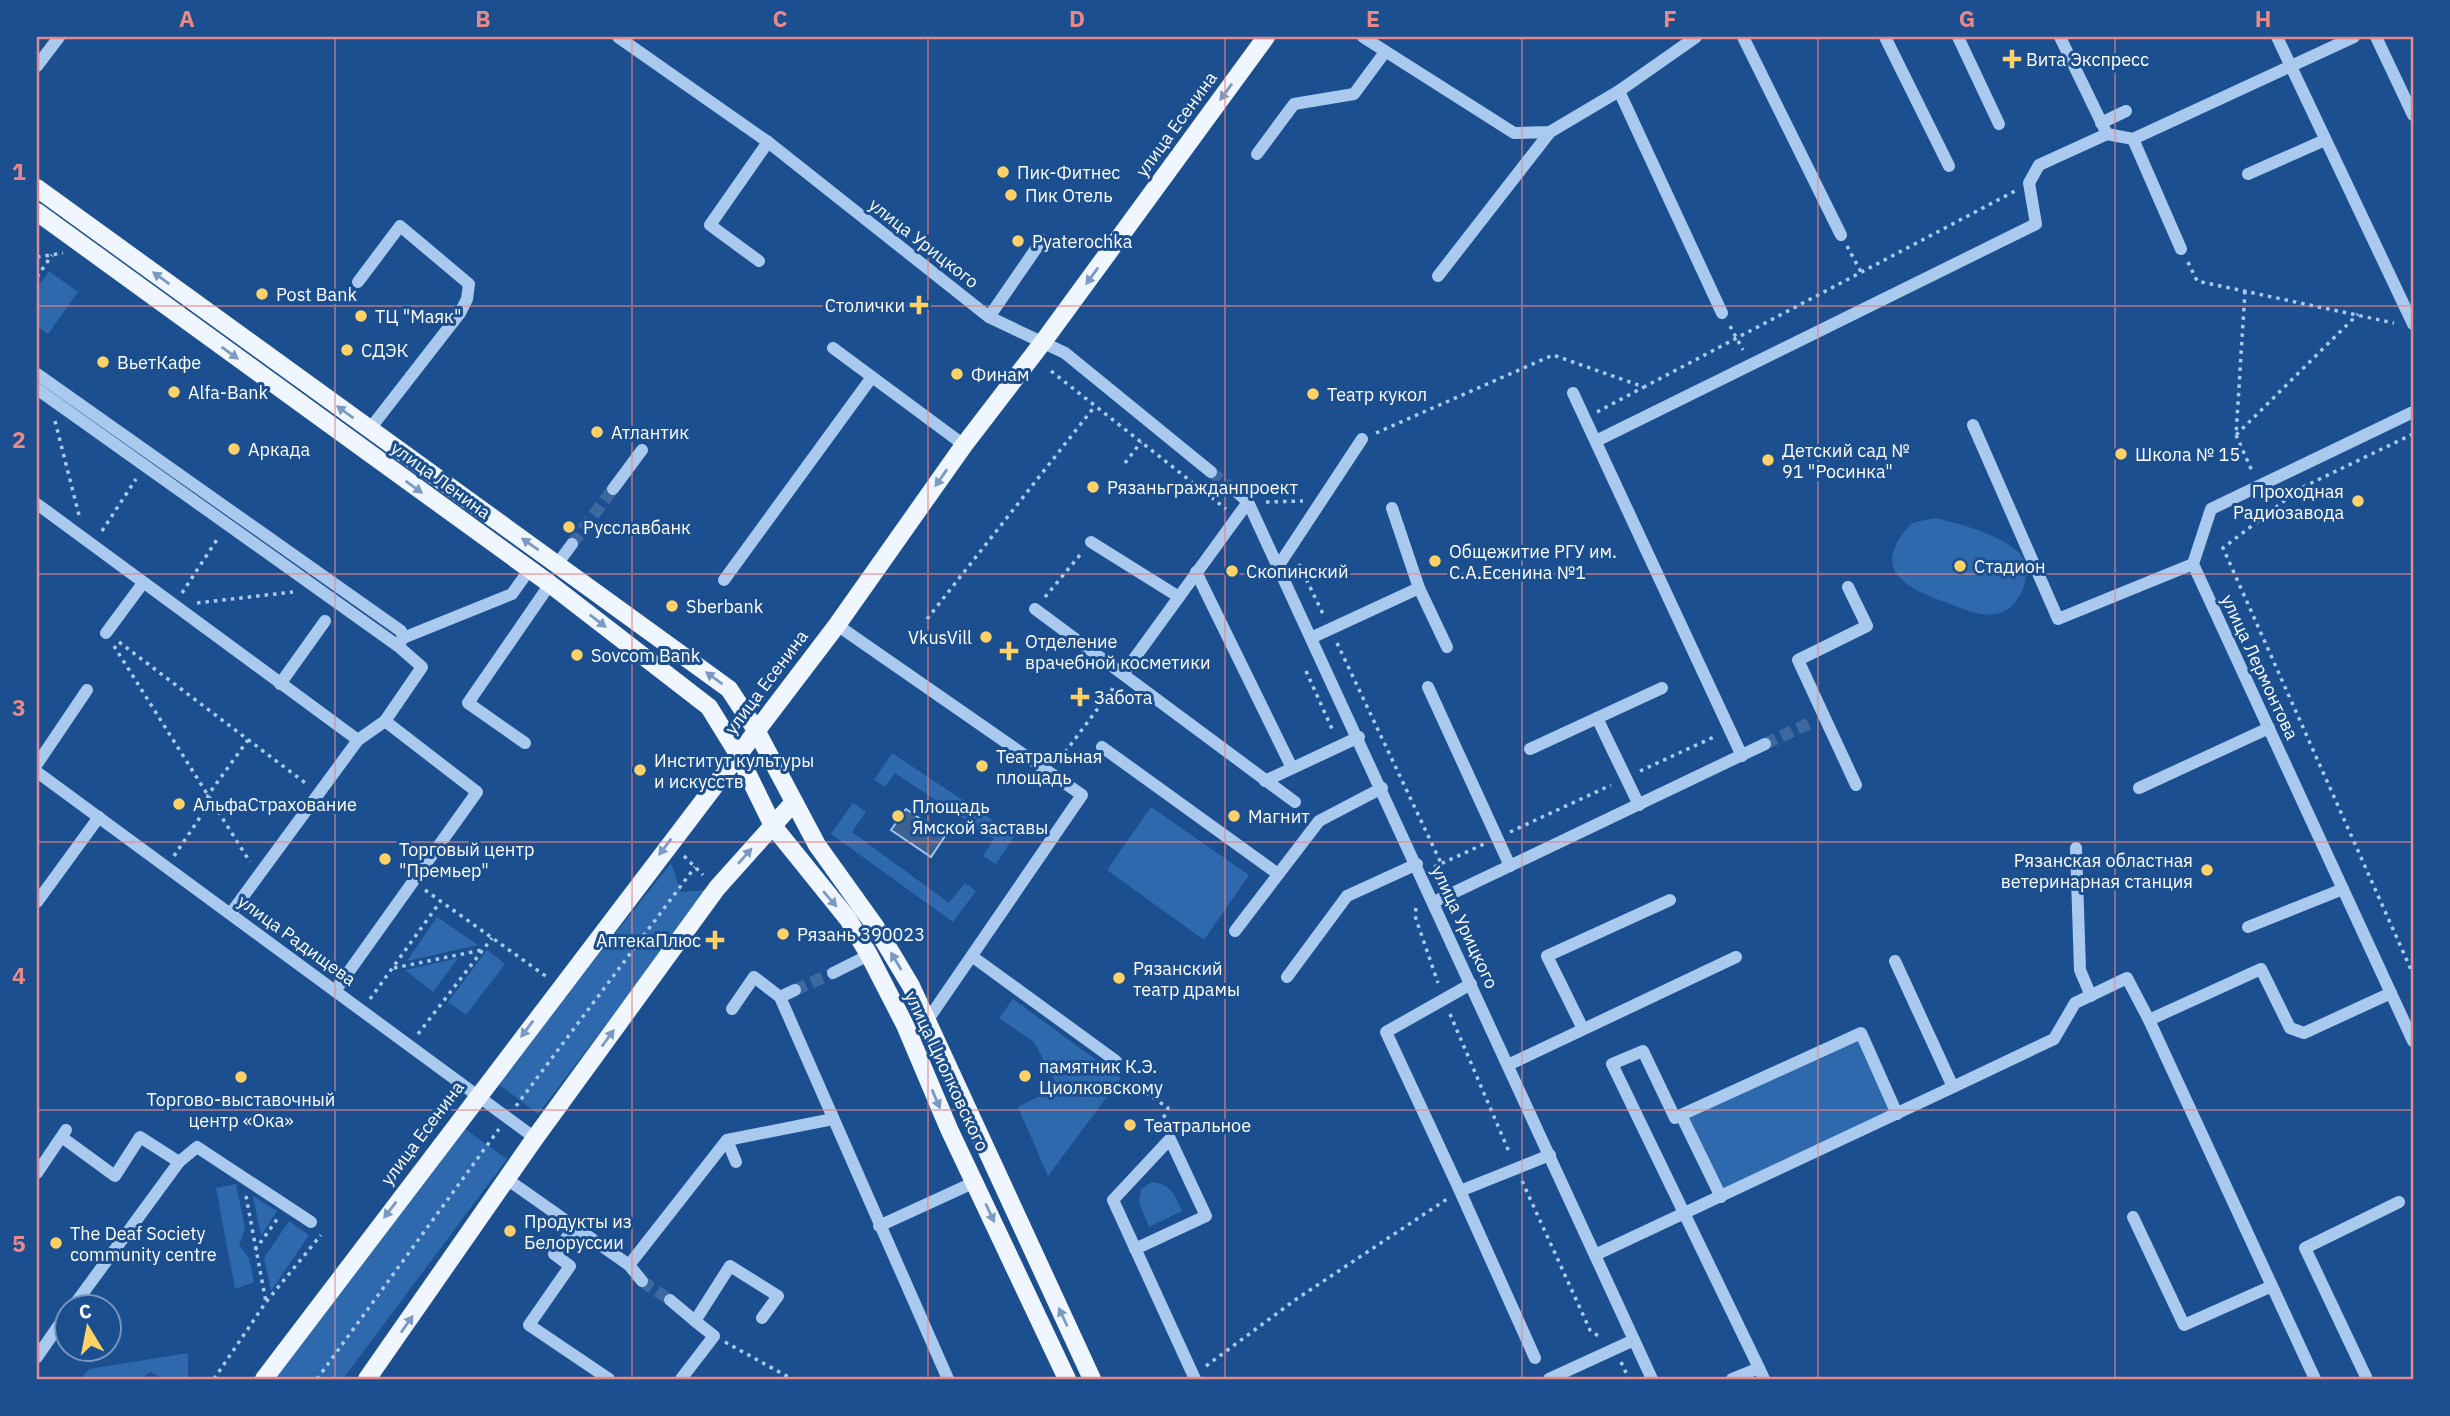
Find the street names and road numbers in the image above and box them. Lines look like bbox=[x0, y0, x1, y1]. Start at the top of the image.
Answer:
street label: улица Есенина bbox=[1130, 67, 1222, 181]
street label: улица Урицкого bbox=[864, 193, 984, 293]
street label: улица Ленина bbox=[387, 436, 496, 524]
street label: улица Лермонтова bbox=[2216, 591, 2304, 744]
street label: улица Есенина bbox=[719, 625, 813, 739]
street label: улица Урицкого bbox=[1426, 862, 1504, 992]
street label: улица Радищева bbox=[233, 889, 361, 991]
street label: улица Циолковского bbox=[900, 987, 994, 1155]
street label: улица Есенина bbox=[375, 1076, 469, 1190]

